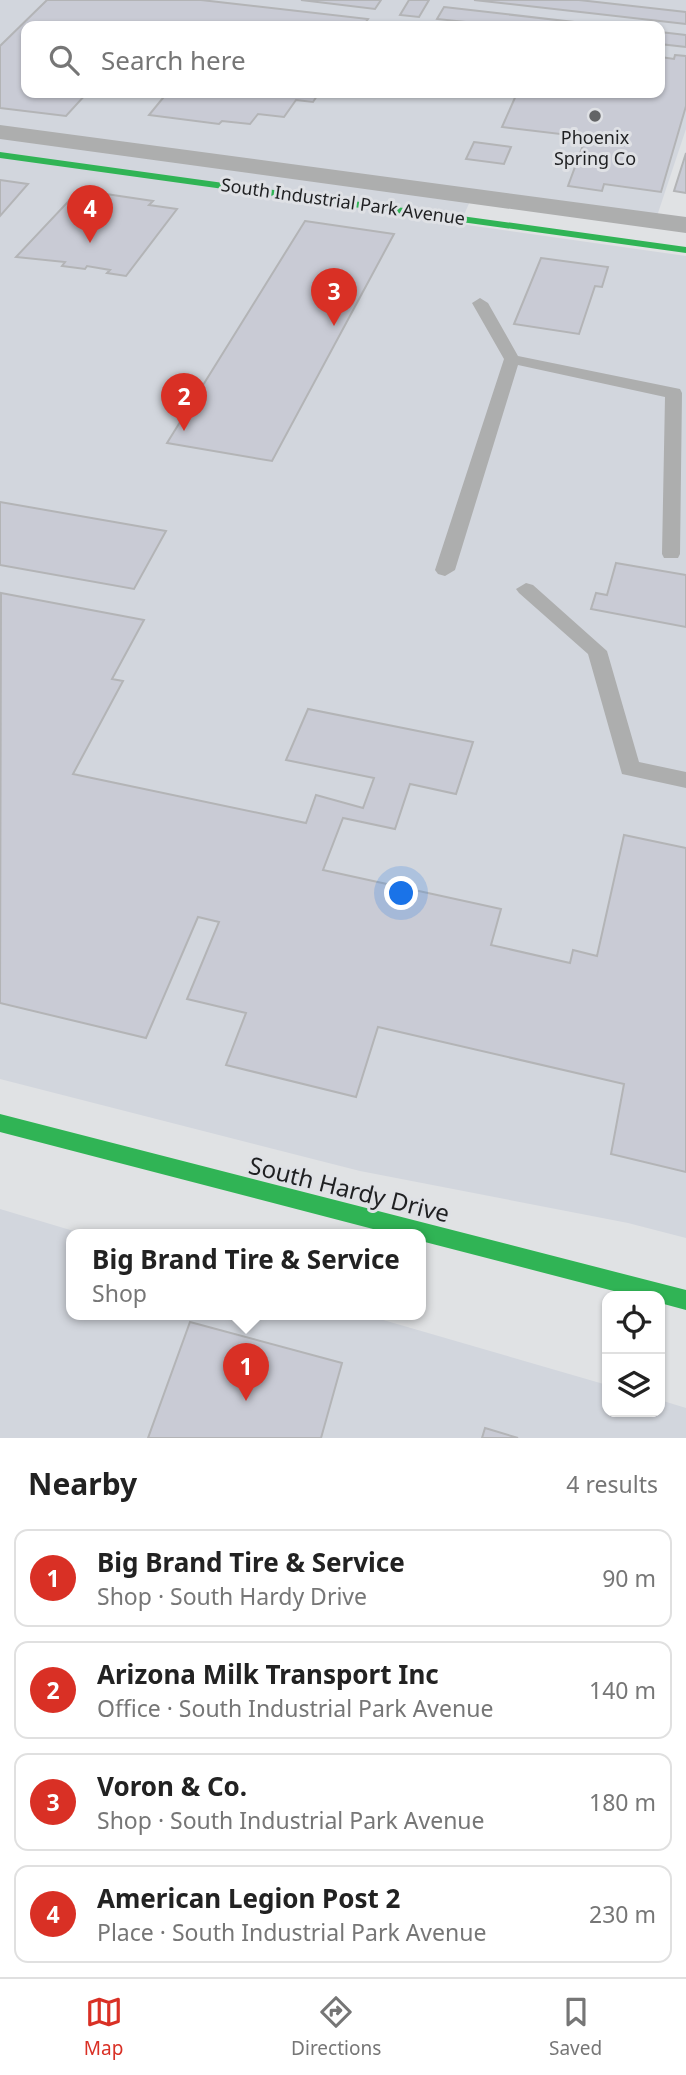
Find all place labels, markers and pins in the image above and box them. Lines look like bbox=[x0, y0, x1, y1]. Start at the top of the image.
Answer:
marker: Phoenix Spring Co bbox=[587, 108, 603, 124]
place label: Phoenix Spring Co bbox=[554, 125, 636, 170]
pin: 4 bbox=[67, 185, 113, 243]
pin: 3 bbox=[311, 268, 357, 326]
pin: 2 bbox=[161, 373, 207, 431]
pin: 1 bbox=[223, 1343, 269, 1401]

